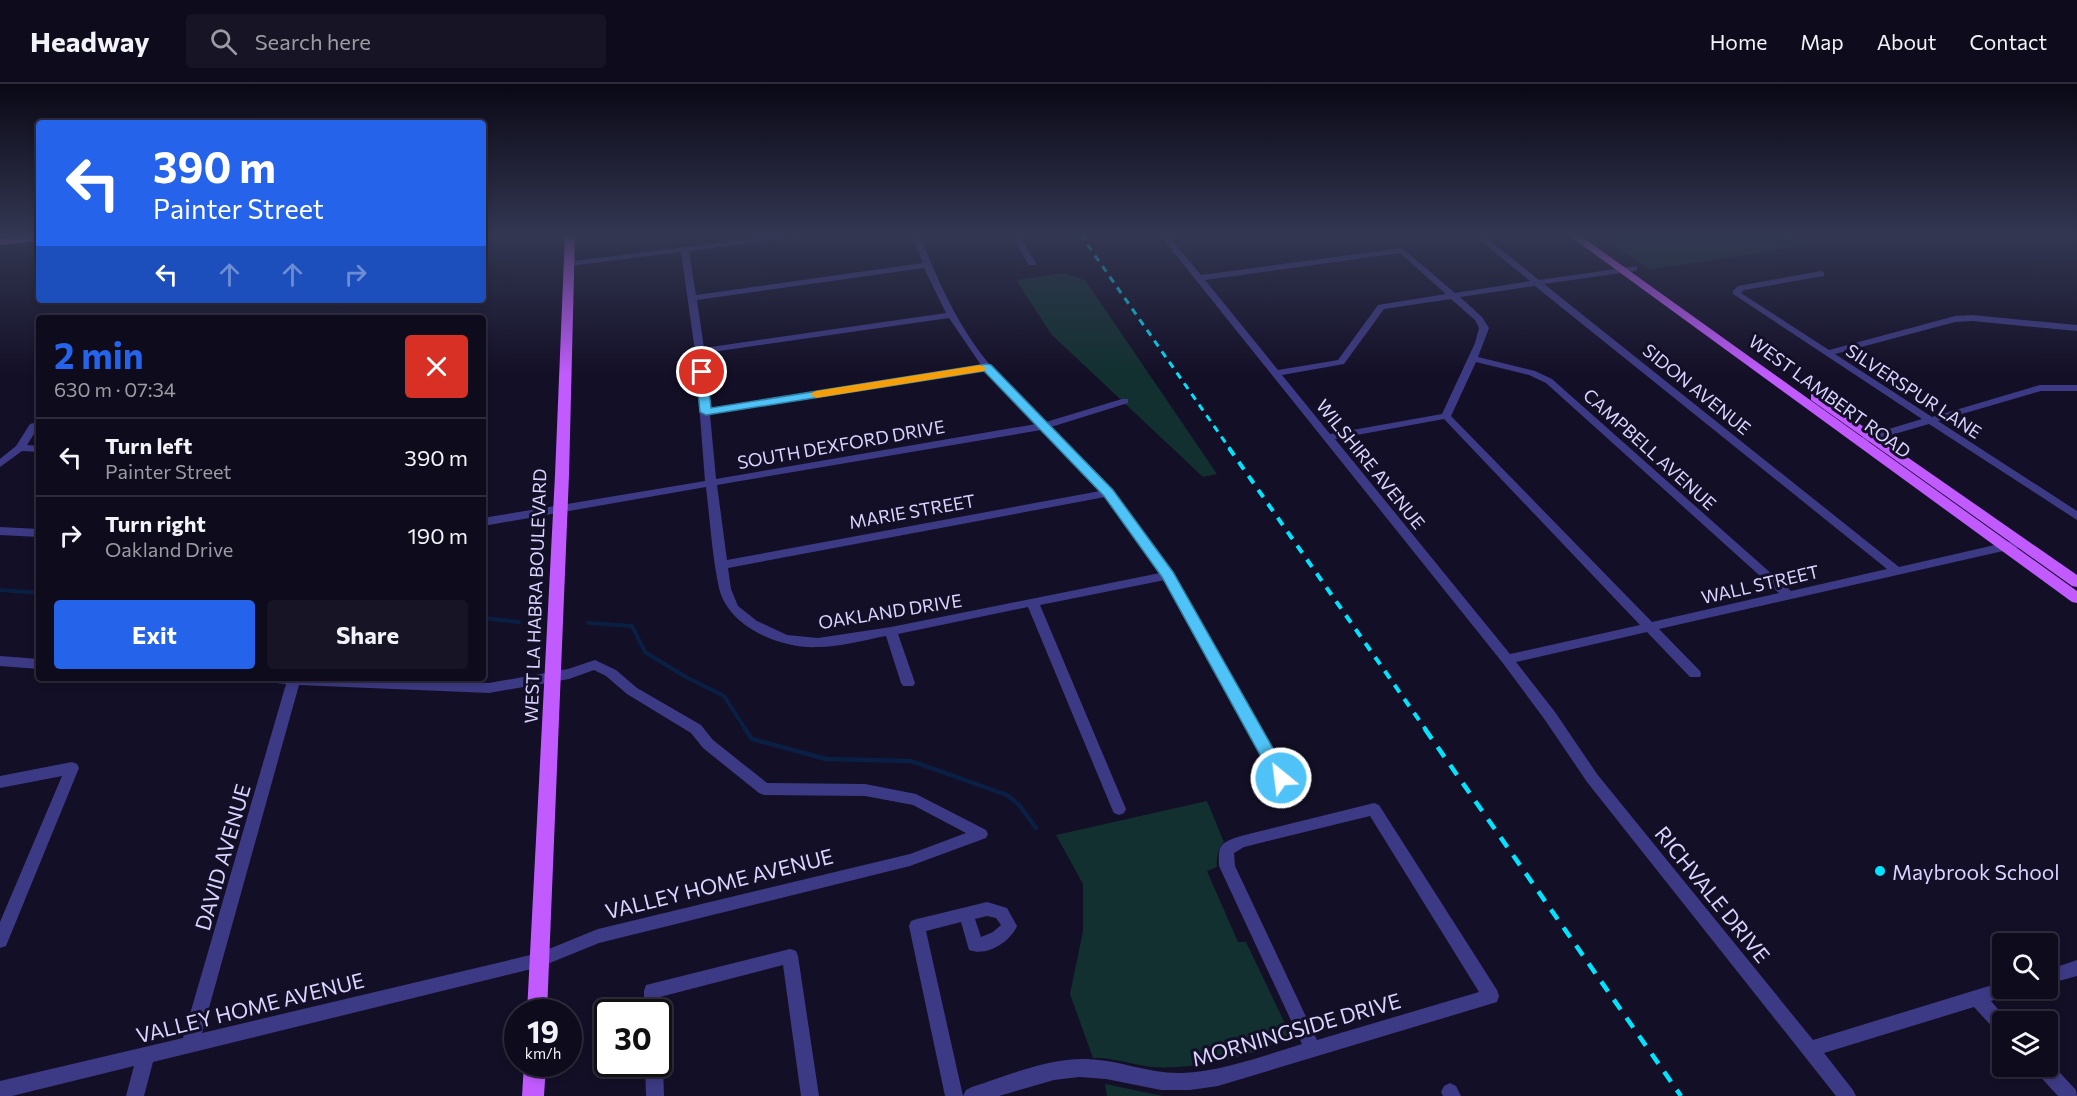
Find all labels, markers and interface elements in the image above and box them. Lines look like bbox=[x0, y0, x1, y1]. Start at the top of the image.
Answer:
search box bbox=[186, 14, 606, 68]
text: Headway bbox=[30, 24, 150, 58]
icon: search bbox=[207, 25, 240, 58]
text: Search here bbox=[255, 28, 371, 55]
text: Home bbox=[1710, 29, 1767, 54]
text: Map bbox=[1800, 29, 1844, 54]
text: About bbox=[1877, 29, 1936, 54]
text: Contact bbox=[1969, 29, 2047, 54]
text: 390 m bbox=[153, 140, 276, 192]
icon: left bbox=[54, 144, 132, 222]
text: Painter Street bbox=[153, 192, 324, 225]
icon: left bbox=[150, 258, 183, 291]
icon: ahead bbox=[213, 258, 246, 291]
icon: ahead bbox=[276, 258, 309, 291]
icon: right bbox=[339, 258, 372, 291]
street label: WEST LAMBERT ROAD bbox=[1745, 330, 1915, 462]
text: 2 min bbox=[54, 332, 144, 376]
button: close bbox=[405, 335, 468, 398]
street label: SIDON AVENUE bbox=[1639, 339, 1755, 439]
street label: SILVERSPUR LANE bbox=[1842, 339, 1986, 443]
pin bbox=[676, 346, 727, 397]
icon: arrive bbox=[685, 355, 718, 388]
text: 630 m · 07:34 bbox=[54, 377, 176, 401]
street label: CAMPBELL AVENUE bbox=[1579, 384, 1721, 514]
street label: WILSHIRE AVENUE bbox=[1312, 395, 1430, 533]
street label: SOUTH DEXFORD DRIVE bbox=[736, 415, 946, 473]
text: Turn left bbox=[105, 432, 192, 459]
icon: left bbox=[54, 441, 87, 474]
text: 390 m bbox=[404, 444, 468, 471]
text: Painter Street bbox=[105, 459, 232, 483]
street label: WEST LA HABRA BOULEVARD bbox=[520, 468, 550, 724]
street label: MARIE STREET bbox=[847, 489, 977, 533]
text: Turn right bbox=[105, 510, 206, 537]
icon: right bbox=[54, 519, 87, 552]
text: 190 m bbox=[407, 522, 468, 549]
text: Oakland Drive bbox=[105, 537, 233, 561]
street label: WALL STREET bbox=[1699, 560, 1821, 608]
street label: OAKLAND DRIVE bbox=[817, 589, 963, 633]
button: Exit bbox=[54, 600, 255, 669]
button: Share bbox=[267, 600, 468, 669]
position arrow bbox=[1249, 746, 1313, 810]
street label: DAVID AVENUE bbox=[189, 781, 255, 933]
street label: RICHVALE DRIVE bbox=[1650, 821, 1776, 967]
street label: VALLEY HOME AVENUE bbox=[602, 843, 836, 923]
place label: Maybrook School bbox=[1892, 859, 2060, 884]
marker: Maybrook School bbox=[1873, 864, 1887, 878]
map controls bbox=[1992, 933, 2058, 1077]
button: search bbox=[1992, 933, 2058, 999]
street label: VALLEY HOME AVENUE bbox=[133, 967, 367, 1047]
street label: MORNINGSIDE DRIVE bbox=[1189, 987, 1403, 1071]
speed limit sign: 30 bbox=[594, 999, 672, 1077]
button: layers bbox=[1992, 1011, 2058, 1077]
text: 19 bbox=[527, 1012, 559, 1049]
text: km/h bbox=[525, 1044, 561, 1062]

